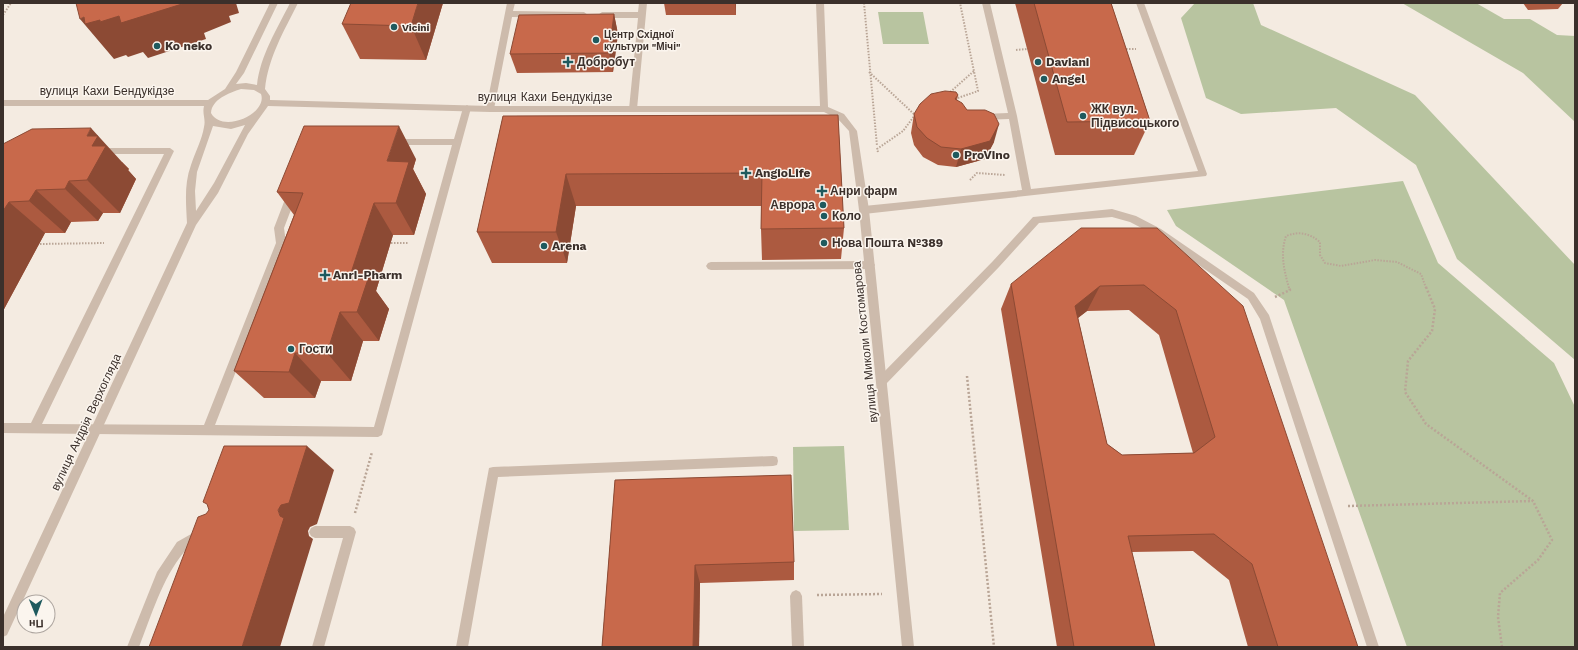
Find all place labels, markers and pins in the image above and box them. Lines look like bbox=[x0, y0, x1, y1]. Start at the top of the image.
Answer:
marker: Vicini bbox=[389, 22, 399, 32]
place label: Vicini bbox=[402, 22, 430, 33]
place label: Центр Східної культури "Мічі" bbox=[604, 29, 681, 52]
marker: Центр Східної культури "Мічі" bbox=[591, 35, 601, 45]
place label: Ko neko bbox=[165, 39, 212, 53]
marker: Ko neko bbox=[152, 41, 162, 51]
place label: Добробут bbox=[577, 55, 635, 69]
place label: Daviani bbox=[1046, 55, 1089, 69]
marker: Добробут bbox=[562, 56, 574, 68]
marker: Daviani bbox=[1033, 57, 1043, 67]
place label: Angel bbox=[1052, 72, 1085, 86]
marker: Angel bbox=[1039, 74, 1049, 84]
place label: ЖК вул. Підвисоцького bbox=[1090, 102, 1179, 130]
marker: ЖК вул. Підвисоцького bbox=[1078, 111, 1088, 121]
place label: ProVino bbox=[964, 148, 1010, 162]
marker: ProVino bbox=[951, 150, 961, 160]
place label: AngioLife bbox=[755, 166, 811, 180]
marker: AngioLife bbox=[740, 167, 752, 179]
place label: Анри фарм bbox=[830, 184, 897, 198]
marker: Анри фарм bbox=[817, 186, 827, 196]
place label: Аврора bbox=[770, 198, 815, 212]
marker: Аврора bbox=[818, 200, 828, 210]
place label: Коло bbox=[832, 209, 861, 223]
marker: Коло bbox=[819, 211, 829, 221]
place label: Нова Пошта №389 bbox=[832, 236, 943, 250]
marker: Нова Пошта №389 bbox=[819, 238, 829, 248]
place label: Arena bbox=[552, 239, 587, 253]
marker: Arena bbox=[539, 241, 549, 251]
place label: Anri-Pharm bbox=[333, 268, 402, 282]
marker: Anri-Pharm bbox=[320, 270, 330, 280]
place label: Гости bbox=[299, 342, 332, 356]
marker: Гости bbox=[286, 344, 296, 354]

